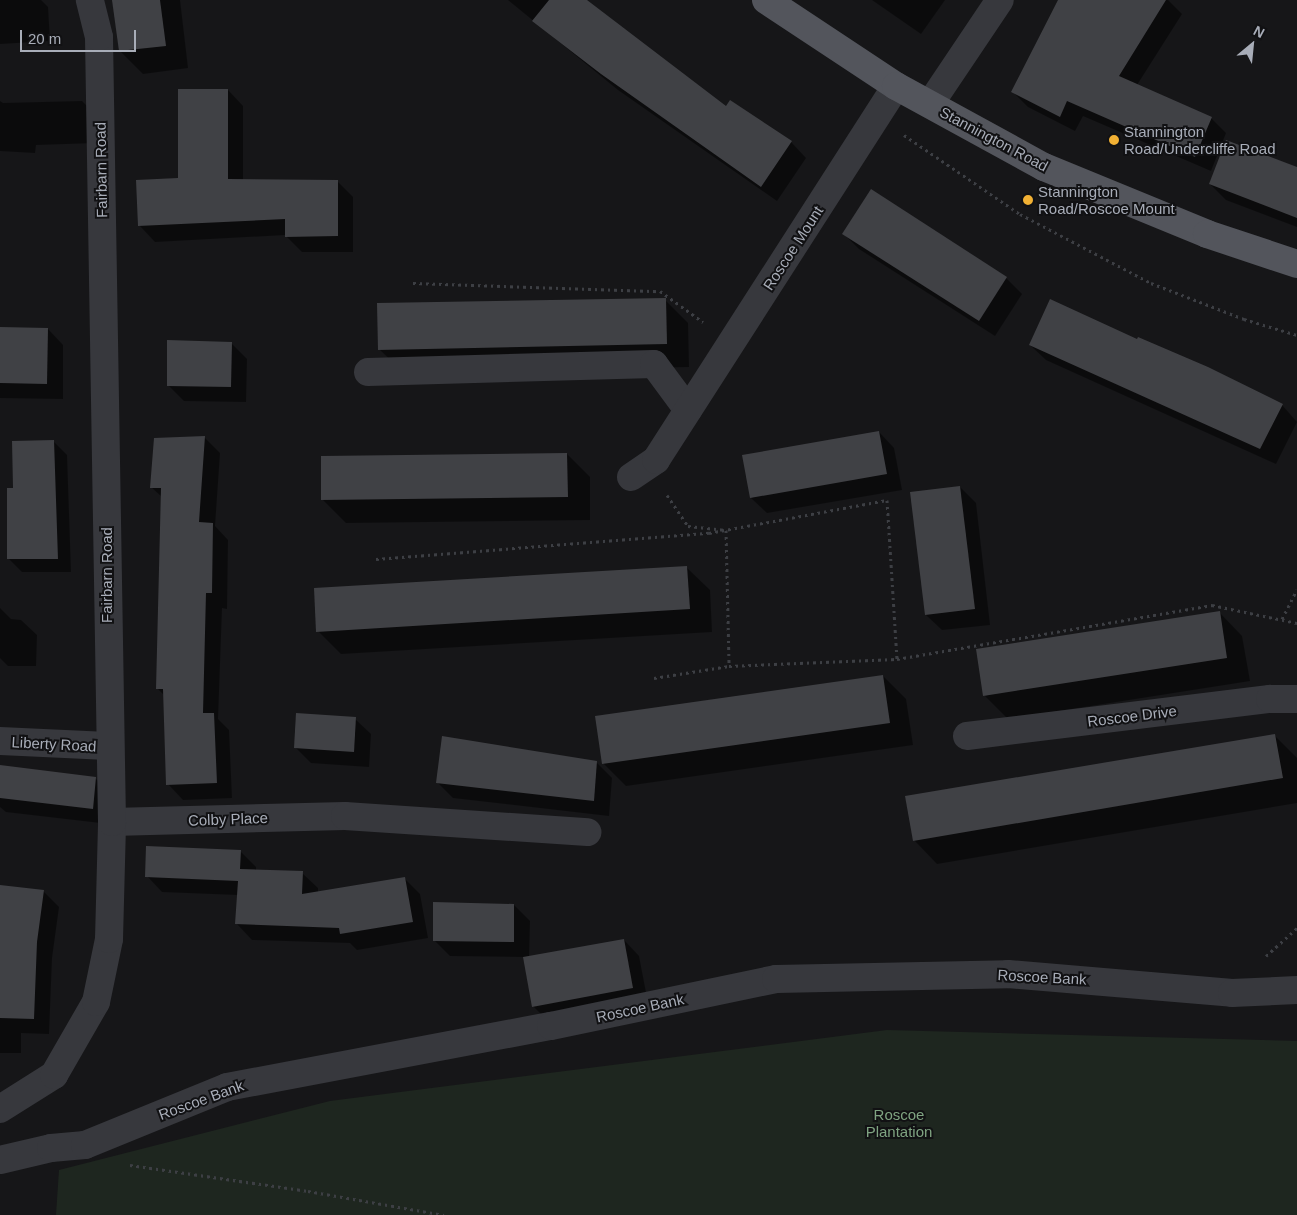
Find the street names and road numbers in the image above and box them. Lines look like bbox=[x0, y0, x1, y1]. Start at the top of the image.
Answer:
street label: Stannington Road bbox=[937, 103, 1051, 175]
street label: Fairbarn Road bbox=[91, 122, 111, 218]
street label: Roscoe Mount bbox=[759, 203, 827, 293]
street label: Fairbarn Road bbox=[98, 527, 116, 623]
street label: Roscoe Drive bbox=[1086, 702, 1178, 730]
street label: Liberty Road bbox=[11, 733, 97, 755]
street label: Colby Place bbox=[188, 809, 268, 829]
street label: Roscoe Bank bbox=[997, 966, 1087, 988]
street label: Roscoe Bank bbox=[594, 990, 686, 1026]
street label: Roscoe Bank bbox=[156, 1076, 246, 1124]

